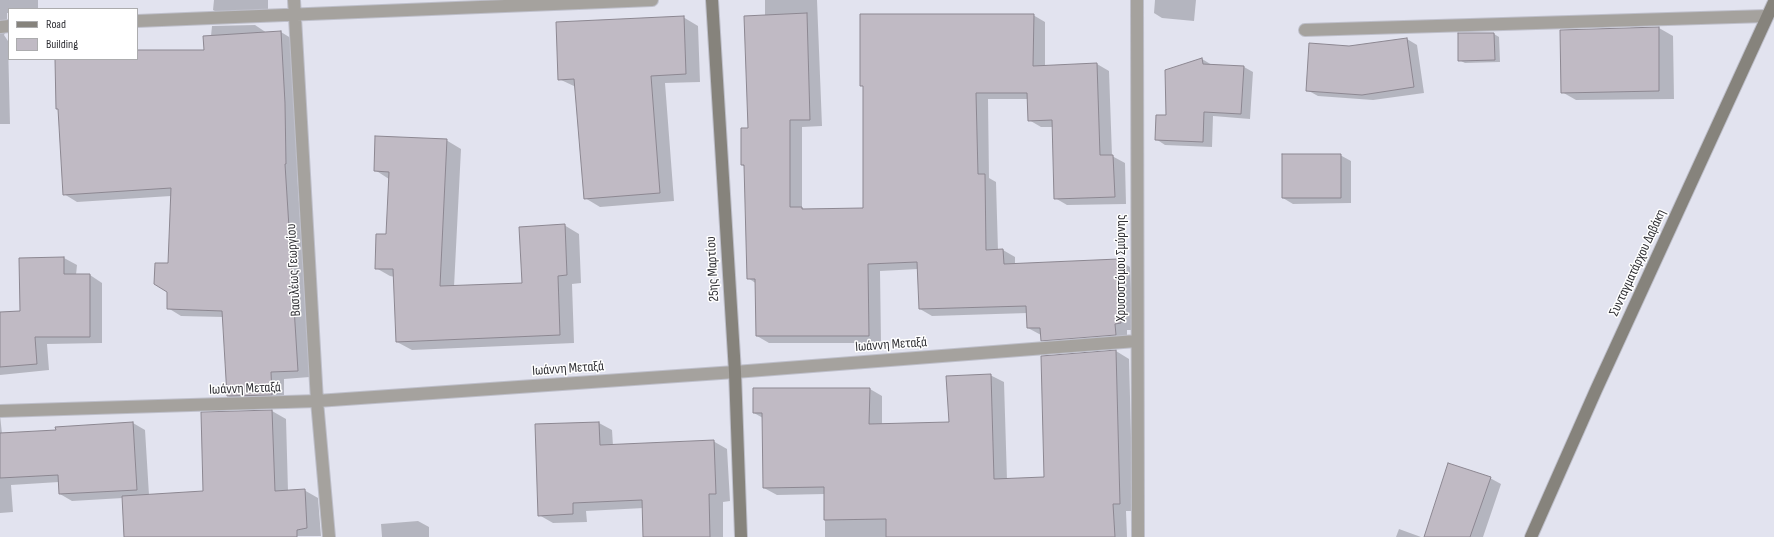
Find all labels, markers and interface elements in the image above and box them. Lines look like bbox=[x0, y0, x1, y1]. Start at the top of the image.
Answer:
legend bbox=[8, 8, 138, 60]
text: Road bbox=[46, 17, 66, 32]
text: Building bbox=[46, 37, 78, 52]
street label: Συνταγματάρχου Δαβάκη bbox=[1606, 207, 1670, 319]
street label: Χρυσοστόμου Σμύρνης bbox=[1113, 215, 1129, 321]
street label: Βασιλέως Γεωργίου bbox=[283, 223, 305, 317]
street label: 25ης Μαρτίου bbox=[703, 236, 723, 302]
street label: Ιωάννη Μεταξά bbox=[855, 334, 927, 356]
street label: Ιωάννη Μεταξά bbox=[532, 358, 604, 380]
street label: Ιωάννη Μεταξά bbox=[209, 379, 281, 399]

